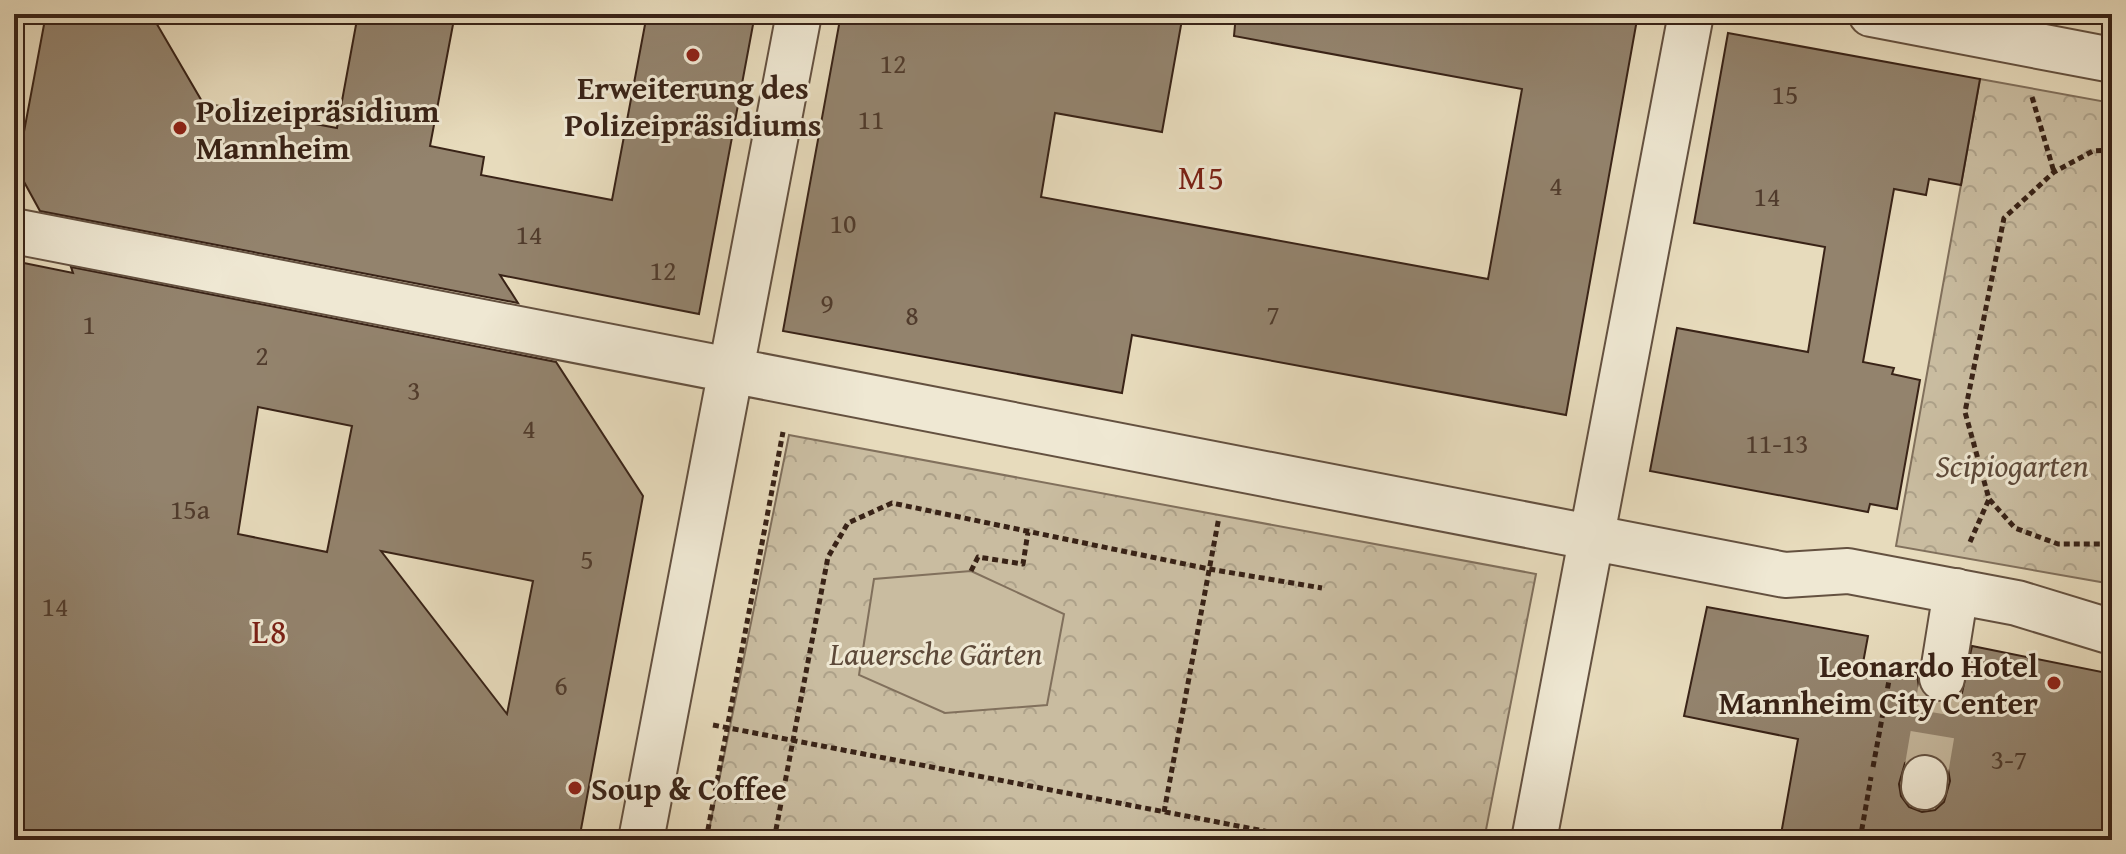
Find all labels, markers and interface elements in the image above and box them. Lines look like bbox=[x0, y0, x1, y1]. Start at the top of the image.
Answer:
house number: 12 bbox=[880, 42, 906, 83]
marker: Erweiterung des Polizeipräsidiums bbox=[684, 46, 702, 64]
place label: Erweiterung des Polizeipräsidiums bbox=[564, 64, 822, 148]
house number: 15 bbox=[1772, 73, 1798, 114]
place label: Polizeipräsidium Mannheim bbox=[196, 87, 440, 171]
house number: 11 bbox=[858, 98, 884, 139]
marker: Polizeipräsidium Mannheim bbox=[171, 119, 189, 137]
district label: M5 bbox=[1178, 152, 1226, 201]
house number: 4 bbox=[1549, 164, 1563, 205]
house number: 14 bbox=[1754, 175, 1780, 216]
house number: 10 bbox=[830, 202, 856, 243]
house number: 14 bbox=[516, 213, 542, 254]
house number: 12 bbox=[650, 249, 676, 290]
house number: 9 bbox=[820, 282, 834, 323]
house number: 7 bbox=[1266, 293, 1280, 334]
house number: 8 bbox=[905, 294, 919, 335]
house number: 1 bbox=[82, 303, 96, 344]
house number: 2 bbox=[255, 334, 269, 375]
house number: 3 bbox=[407, 369, 421, 410]
house number: 4 bbox=[522, 407, 536, 448]
house number: 11-13 bbox=[1745, 422, 1809, 463]
park label: Scipiogarten bbox=[1935, 442, 2089, 489]
house number: 15a bbox=[170, 488, 211, 529]
house number: 5 bbox=[580, 538, 594, 579]
house number: 14 bbox=[42, 585, 68, 626]
district label: L8 bbox=[252, 606, 288, 655]
park label: Lauersche Gärten bbox=[829, 630, 1042, 677]
place label: Leonardo Hotel Mannheim City Center bbox=[1718, 642, 2038, 726]
house number: 6 bbox=[554, 664, 568, 705]
marker: Leonardo Hotel Mannheim City Center bbox=[2045, 674, 2063, 692]
house number: 3-7 bbox=[1991, 738, 2027, 779]
place label: Soup & Coffee bbox=[591, 765, 787, 812]
marker: Soup & Coffee bbox=[566, 779, 584, 797]

